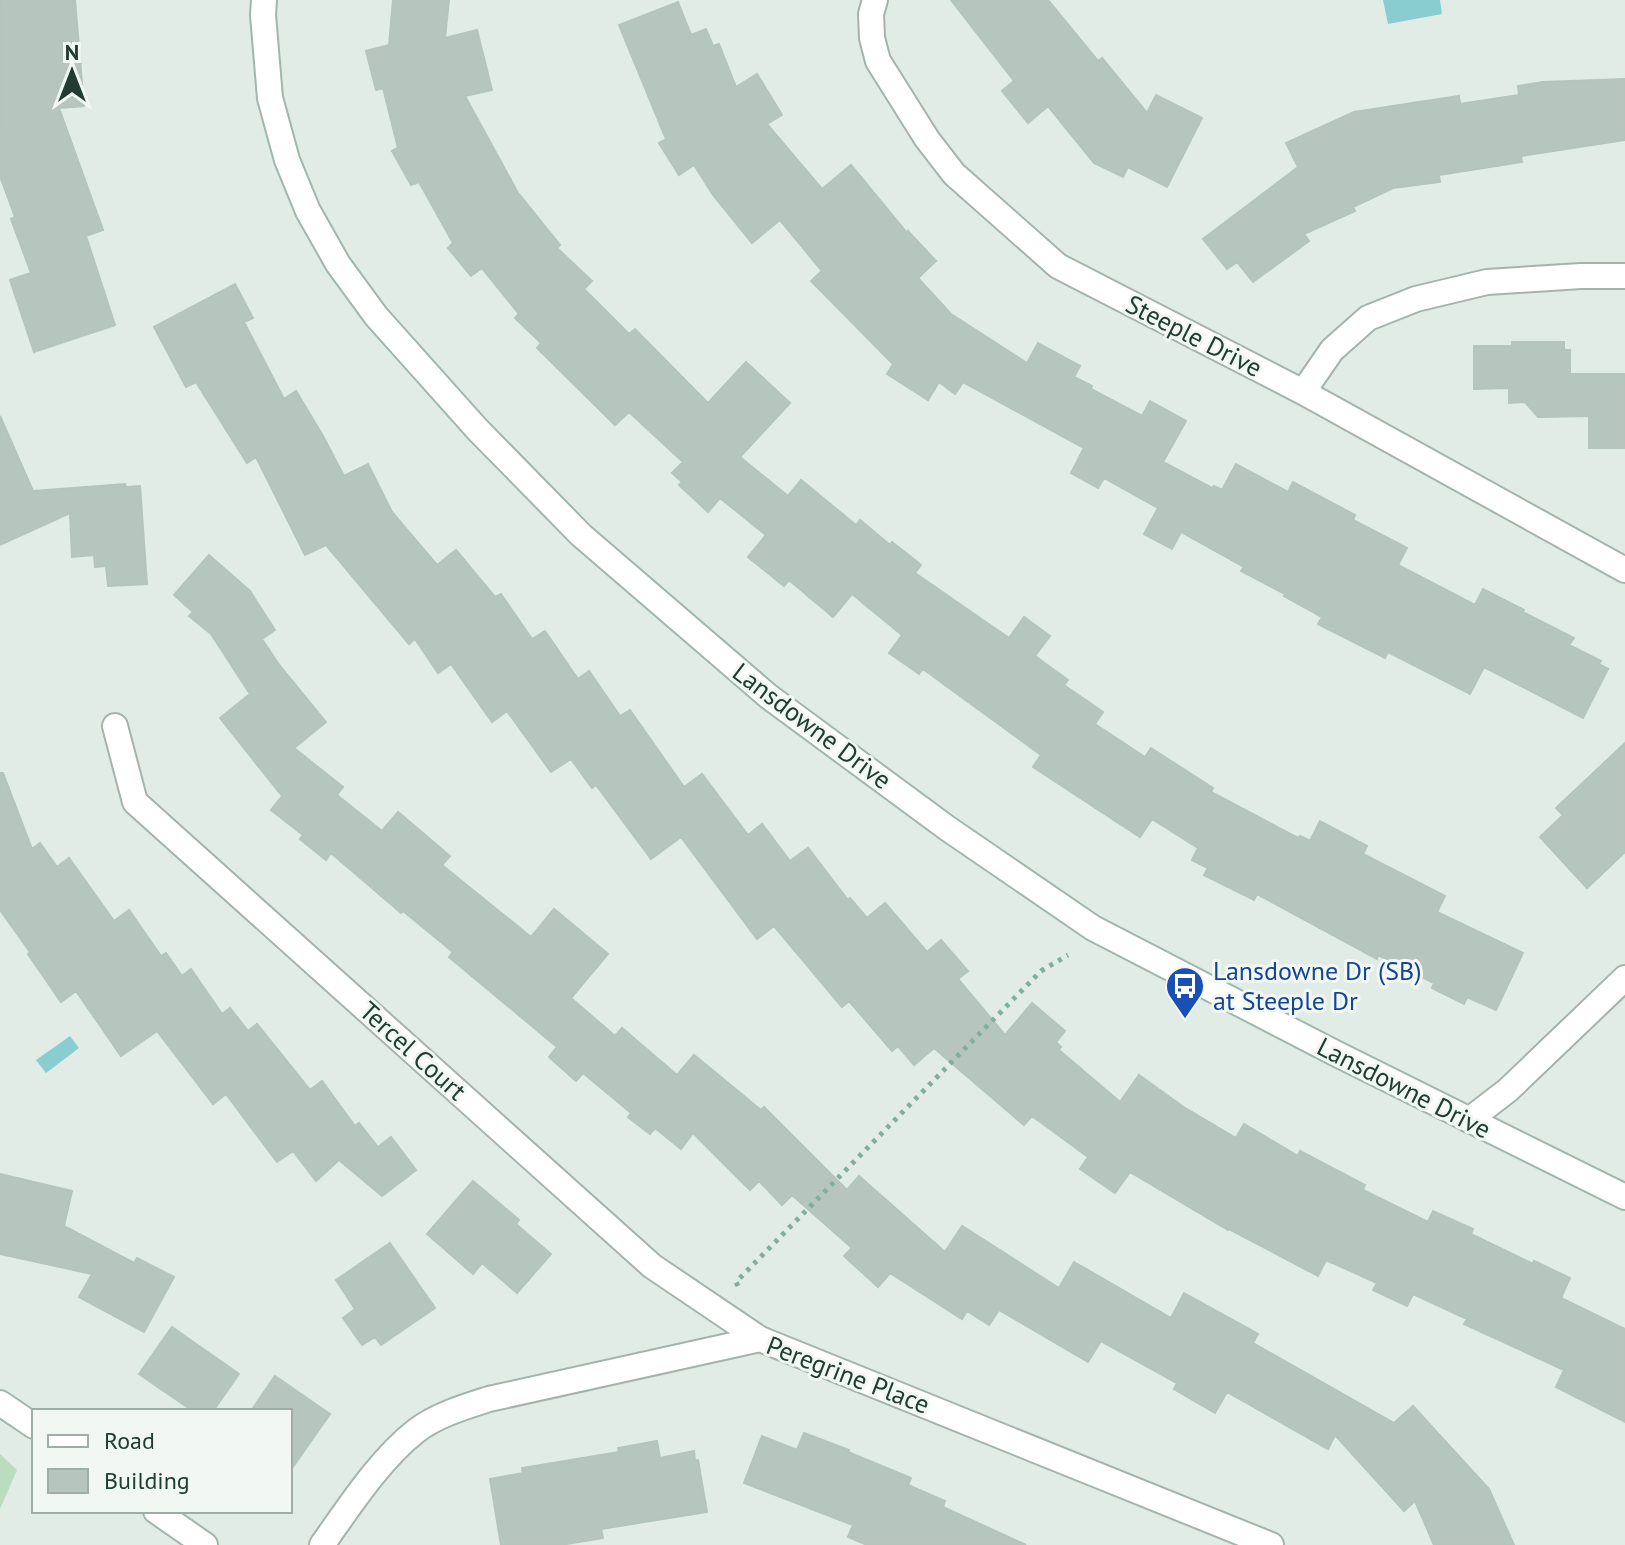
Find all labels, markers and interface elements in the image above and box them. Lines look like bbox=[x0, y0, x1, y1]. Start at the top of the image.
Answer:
north arrow bbox=[32, 32, 112, 112]
text: N bbox=[65, 38, 79, 66]
street label: Steeple Drive bbox=[1121, 287, 1268, 384]
street label: Lansdowne Drive bbox=[726, 655, 898, 796]
place label: Lansdowne Dr (SB) at Steeple Dr bbox=[1213, 954, 1421, 1017]
bus stop icon: Lansdowne Dr (SB) at Steeple Dr bbox=[1164, 965, 1206, 1020]
street label: Tercel Court bbox=[353, 994, 474, 1107]
street label: Lansdowne Drive bbox=[1312, 1030, 1497, 1145]
street label: Peregrine Place bbox=[762, 1328, 934, 1421]
legend bbox=[32, 1409, 292, 1513]
text: Road bbox=[104, 1425, 155, 1456]
text: Building bbox=[104, 1465, 190, 1496]

